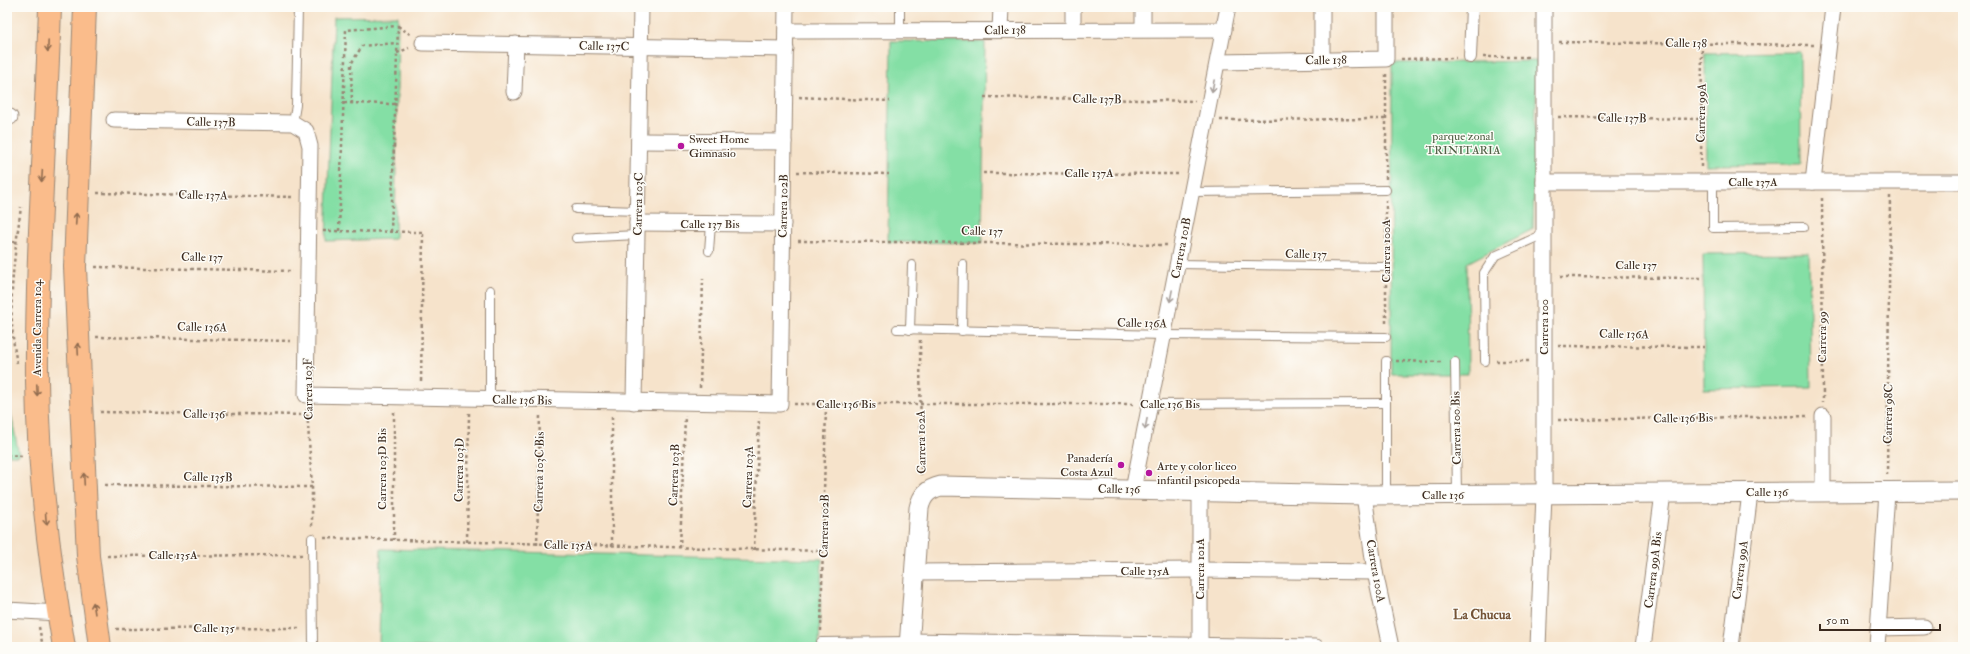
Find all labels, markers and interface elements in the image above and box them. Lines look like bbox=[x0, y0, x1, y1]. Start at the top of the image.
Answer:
street label: Calle 138 bbox=[984, 23, 1026, 38]
street label: Calle 138 bbox=[1665, 36, 1707, 51]
one-way arrow bbox=[45, 39, 52, 52]
street label: Calle 137C bbox=[579, 39, 630, 54]
street label: Calle 138 bbox=[1305, 53, 1347, 68]
one-way arrow bbox=[1208, 80, 1216, 93]
street label: Carrera 99A bbox=[1693, 83, 1710, 143]
street label: Calle 137B bbox=[1072, 92, 1122, 107]
street label: Calle 137B bbox=[1597, 111, 1647, 126]
street label: Calle 137B bbox=[186, 115, 236, 130]
park label: parque zonal TRINITARIA bbox=[1425, 129, 1501, 158]
place label: Sweet Home Gimnasio bbox=[689, 132, 749, 161]
marker: Sweet Home Gimnasio bbox=[676, 141, 686, 151]
street label: Calle 137A bbox=[1064, 166, 1114, 181]
one-way arrow bbox=[39, 169, 46, 182]
street label: Carrera 103C bbox=[630, 172, 647, 236]
street label: Carrera 102B bbox=[775, 174, 792, 238]
street label: Calle 137A bbox=[1728, 175, 1778, 190]
street label: Calle 137A bbox=[178, 188, 228, 203]
one-way arrow bbox=[72, 213, 80, 226]
street label: Carrera 101B bbox=[1168, 216, 1195, 280]
street label: Calle 137 Bis bbox=[680, 217, 740, 232]
street label: Carrera 100A bbox=[1379, 219, 1394, 283]
street label: Calle 137 bbox=[961, 224, 1003, 239]
street label: Calle 137 bbox=[1285, 247, 1327, 262]
street label: Calle 137 bbox=[181, 250, 223, 265]
street label: Calle 137 bbox=[1615, 258, 1657, 273]
street label: Avenida Carrera 104 bbox=[30, 279, 45, 377]
one-way arrow bbox=[1167, 290, 1175, 303]
street label: Carrera 100 bbox=[1537, 299, 1552, 355]
street label: Carrera 99 bbox=[1815, 311, 1830, 363]
street label: Calle 136A bbox=[1117, 316, 1167, 331]
street label: Calle 136A bbox=[177, 320, 227, 335]
street label: Calle 136A bbox=[1599, 327, 1649, 342]
one-way arrow bbox=[74, 343, 81, 356]
street label: Carrera 103F bbox=[300, 357, 317, 420]
one-way arrow bbox=[34, 383, 41, 396]
street label: Carrera 98C bbox=[1880, 384, 1897, 444]
street label: Carrera 100 Bis bbox=[1448, 391, 1465, 465]
street label: Calle 136 Bis bbox=[492, 392, 552, 409]
street label: Calle 136 Bis bbox=[816, 397, 876, 412]
street label: Calle 136 Bis bbox=[1140, 397, 1200, 412]
street label: Calle 136 bbox=[183, 407, 226, 422]
street label: Carrera 102A bbox=[913, 410, 930, 474]
street label: Calle 136 Bis bbox=[1653, 410, 1713, 427]
one-way arrow bbox=[1142, 417, 1150, 430]
street label: Carrera 103D Bis bbox=[375, 428, 390, 510]
street label: Carrera 103C Bis bbox=[531, 431, 548, 513]
street label: Carrera 103D bbox=[451, 438, 468, 502]
street label: Carrera 103B bbox=[666, 443, 683, 506]
street label: Carrera 103A bbox=[740, 445, 757, 508]
place label: Panadería Costa Azul bbox=[1060, 451, 1114, 480]
place label: Arte y color liceo infantil psicopeda bbox=[1156, 459, 1241, 488]
marker: Panadería Costa Azul bbox=[1116, 460, 1126, 470]
marker: Arte y color liceo infantil psicopeda bbox=[1144, 468, 1154, 478]
street label: Calle 135B bbox=[183, 470, 233, 485]
one-way arrow bbox=[80, 473, 87, 486]
street label: Calle 136 bbox=[1098, 482, 1141, 497]
street label: Calle 136 bbox=[1746, 485, 1789, 500]
street label: Calle 136 bbox=[1422, 488, 1465, 503]
street label: Carrera 102B bbox=[816, 494, 833, 558]
one-way arrow bbox=[42, 512, 49, 525]
street label: Carrera 99A Bis bbox=[1641, 531, 1666, 609]
street label: Calle 135A bbox=[543, 538, 593, 553]
street label: Carrera 101A bbox=[1193, 538, 1208, 600]
street label: Carrera 100A bbox=[1363, 538, 1388, 604]
street label: Carrera 99A bbox=[1729, 539, 1752, 600]
street label: Calle 135A bbox=[148, 548, 198, 563]
street label: Calle 135A bbox=[1120, 564, 1170, 579]
one-way arrow bbox=[90, 602, 98, 615]
scale bar bbox=[1820, 606, 1940, 632]
district label: La Chucua bbox=[1453, 607, 1512, 623]
text: 50 m bbox=[1826, 613, 1850, 628]
street label: Calle 135 bbox=[193, 621, 235, 636]

